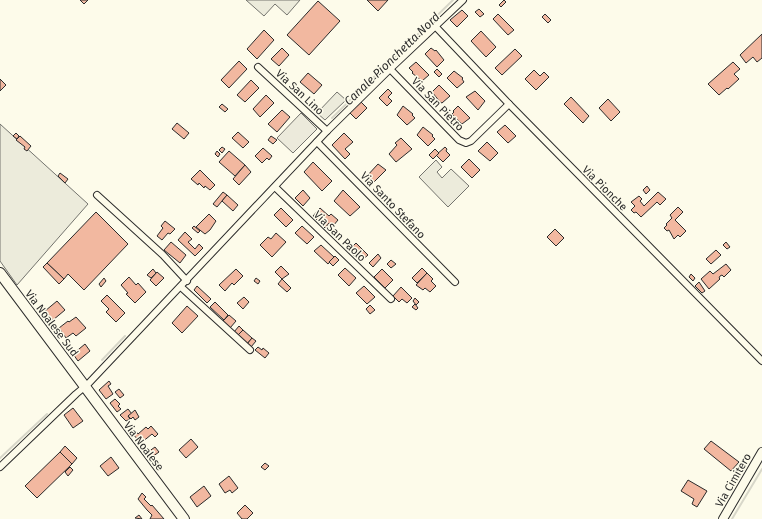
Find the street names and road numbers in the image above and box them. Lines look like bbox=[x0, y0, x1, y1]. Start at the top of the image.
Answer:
street label: Via San Lino bbox=[273, 67, 326, 118]
street label: Via San Pietro bbox=[409, 75, 466, 134]
street label: Via Pionche bbox=[579, 163, 630, 214]
street label: Via Santo Stefano bbox=[357, 169, 428, 241]
street label: Via San Paolo bbox=[311, 208, 368, 264]
street label: Via Noalese Sud bbox=[22, 287, 81, 359]
street label: Via Noalese bbox=[121, 419, 166, 473]
street label: Via Cimitero bbox=[713, 451, 754, 510]

